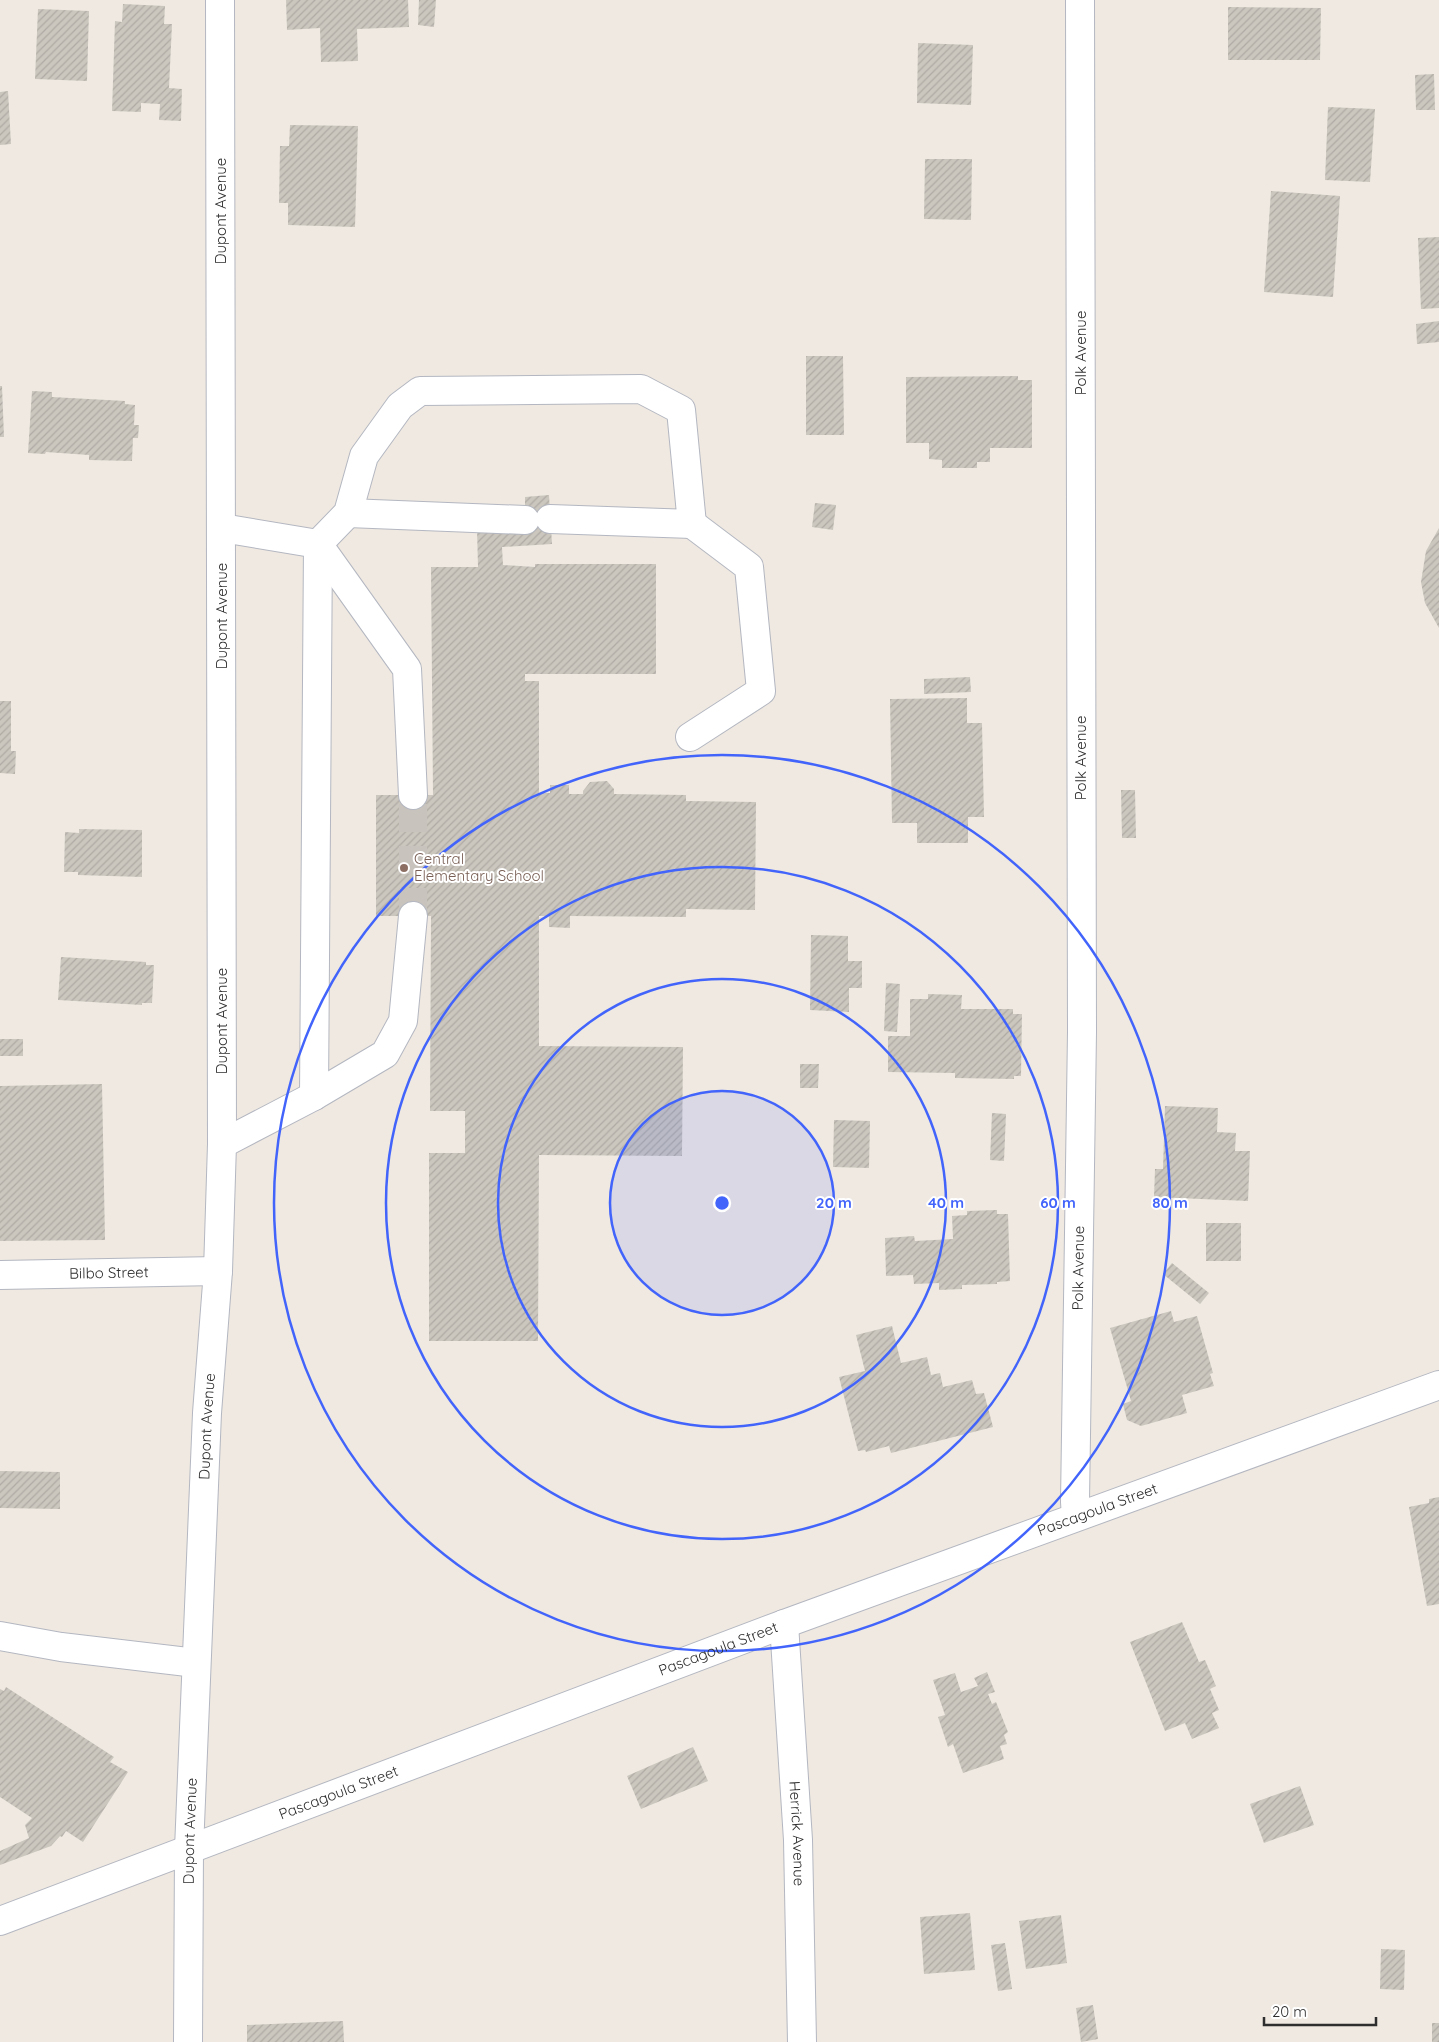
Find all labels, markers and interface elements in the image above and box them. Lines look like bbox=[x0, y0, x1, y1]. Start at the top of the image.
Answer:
street label: Dupont Avenue bbox=[211, 158, 230, 264]
street label: Polk Avenue bbox=[1071, 311, 1090, 395]
street label: Dupont Avenue bbox=[212, 563, 231, 669]
street label: Polk Avenue bbox=[1071, 716, 1090, 800]
place label: Central Elementary School bbox=[414, 849, 544, 885]
marker: Central Elementary School bbox=[398, 862, 410, 874]
street label: Dupont Avenue bbox=[212, 968, 231, 1074]
text: 20 m bbox=[816, 1193, 852, 1212]
text: 40 m bbox=[928, 1193, 964, 1212]
text: 60 m bbox=[1040, 1193, 1076, 1212]
text: 80 m bbox=[1152, 1193, 1188, 1212]
centre of rings bbox=[713, 1194, 731, 1212]
street label: Polk Avenue bbox=[1068, 1226, 1088, 1311]
street label: Bilbo Street bbox=[69, 1262, 149, 1283]
street label: Dupont Avenue bbox=[194, 1372, 219, 1480]
street label: Pascagoula Street bbox=[1035, 1479, 1160, 1540]
street label: Pascagoula Street bbox=[656, 1617, 780, 1680]
street label: Pascagoula Street bbox=[276, 1761, 401, 1824]
street label: Dupont Avenue bbox=[179, 1777, 201, 1884]
street label: Herrick Avenue bbox=[785, 1780, 809, 1886]
scale bar bbox=[1264, 1994, 1376, 2026]
text: 20 m bbox=[1272, 2002, 1307, 2021]

